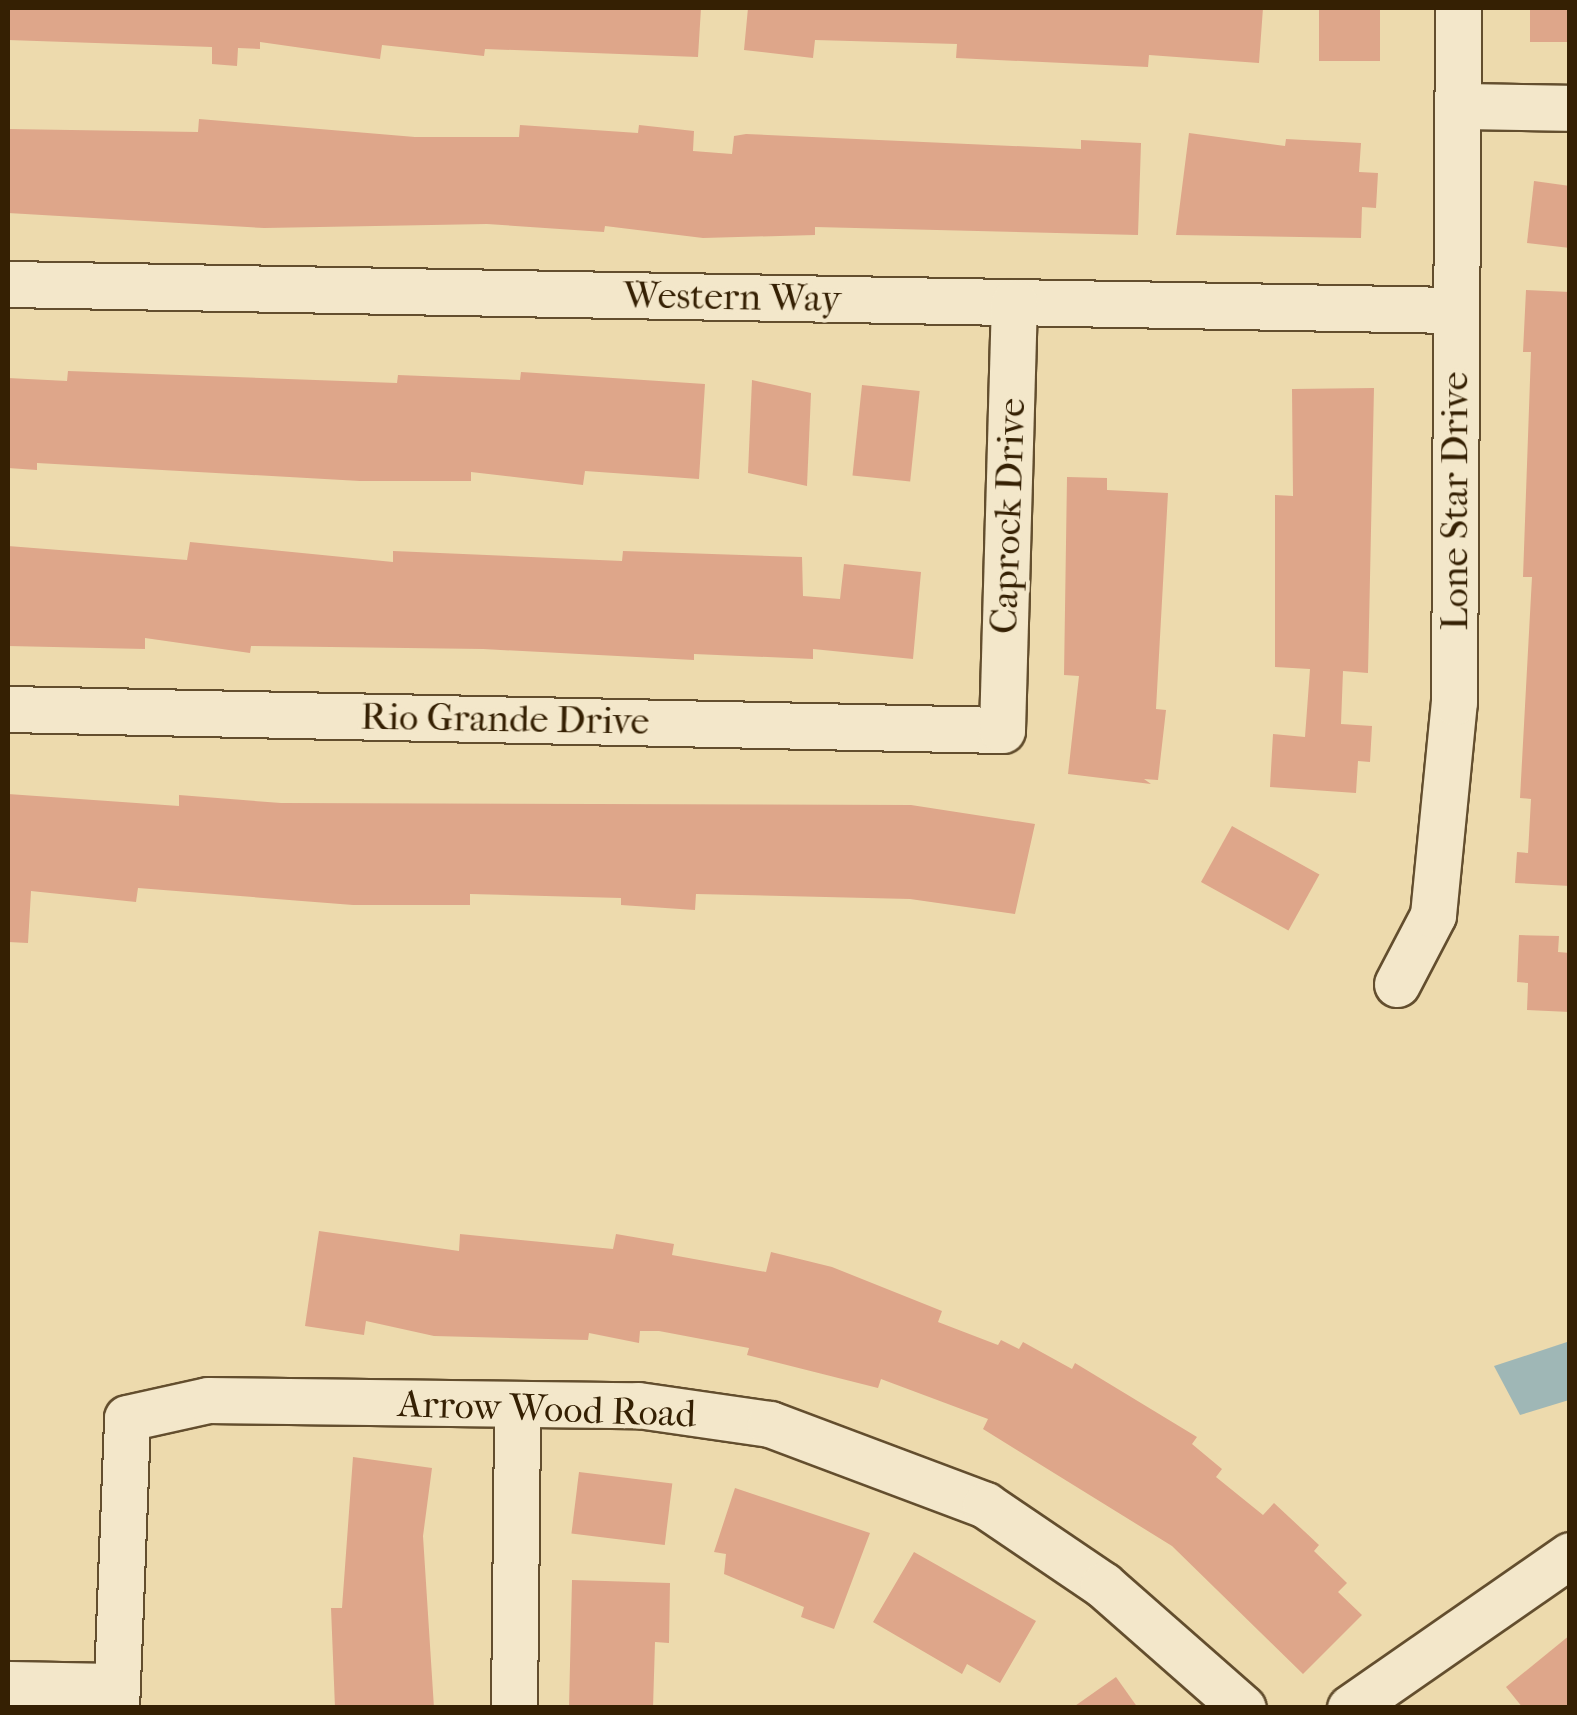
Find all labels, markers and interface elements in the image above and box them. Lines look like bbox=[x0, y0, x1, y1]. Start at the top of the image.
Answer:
street label: Western Way bbox=[622, 272, 842, 322]
street label: Lone Star Drive bbox=[1432, 372, 1478, 630]
street label: Caprock Drive bbox=[981, 397, 1035, 635]
street label: Rio Grande Drive bbox=[360, 694, 650, 744]
street label: Arrow Wood Road bbox=[397, 1381, 697, 1437]

